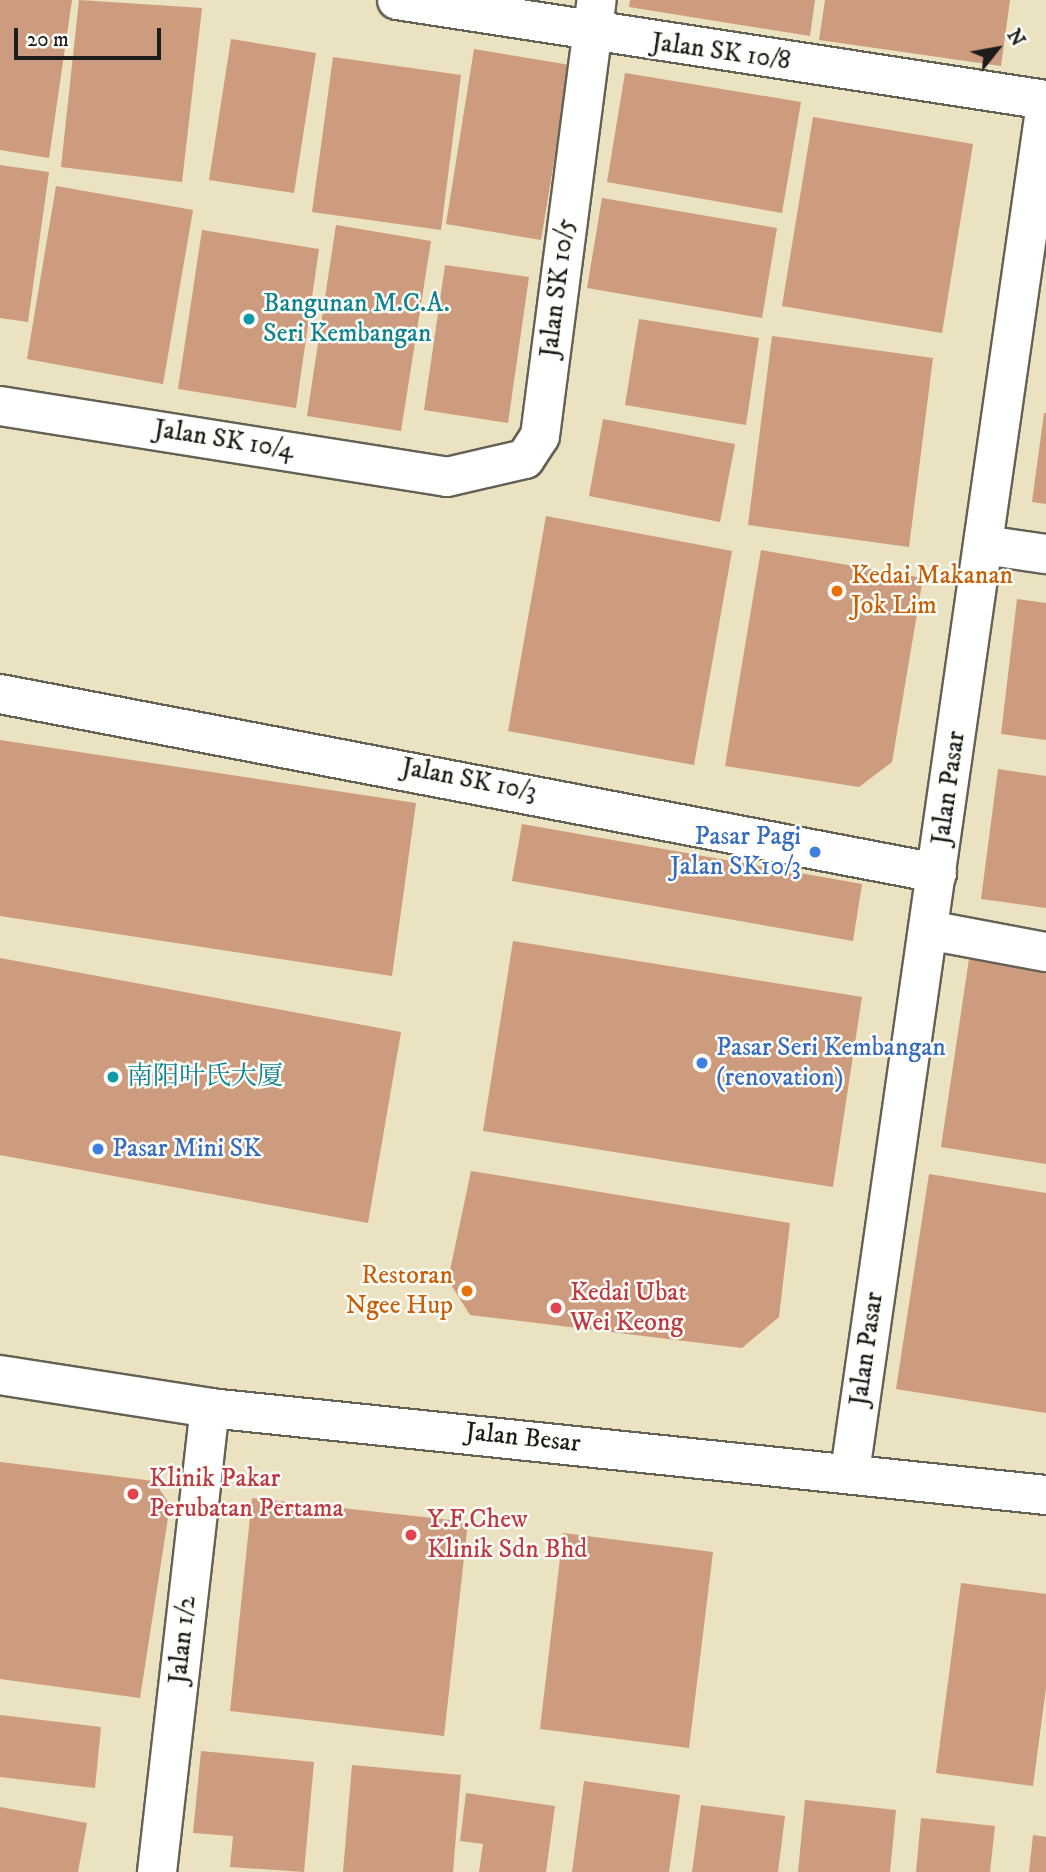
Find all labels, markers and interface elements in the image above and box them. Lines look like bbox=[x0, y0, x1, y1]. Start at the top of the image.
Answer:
scale bar bbox=[18, 14, 164, 58]
north arrow bbox=[962, 14, 1032, 84]
text: N bbox=[1002, 25, 1029, 51]
text: 20 m bbox=[27, 27, 69, 53]
street label: Jalan SK 10/8 bbox=[650, 27, 792, 77]
street label: Jalan SK 10/5 bbox=[534, 217, 582, 359]
place label: Bangunan M.C.A. Seri Kembangan bbox=[263, 288, 450, 350]
marker: Bangunan M.C.A. Seri Kembangan bbox=[241, 311, 257, 327]
street label: Jalan SK 10/4 bbox=[152, 414, 296, 466]
place label: Kedai Makanan Jok Lim bbox=[851, 560, 1013, 622]
marker: Kedai Makanan Jok Lim bbox=[829, 583, 845, 599]
street label: Jalan Pasar bbox=[926, 729, 972, 847]
street label: Jalan SK 10/3 bbox=[399, 752, 539, 808]
place label: Pasar Pagi Jalan SK10/3 bbox=[670, 821, 801, 882]
marker: Pasar Pagi Jalan SK10/3 bbox=[807, 844, 823, 860]
place label: Pasar Seri Kembangan (renovation) bbox=[716, 1032, 946, 1094]
marker: Pasar Seri Kembangan (renovation) bbox=[694, 1055, 710, 1071]
place label: 南阳叶氏大厦 bbox=[127, 1061, 283, 1093]
marker: 南阳叶氏大厦 bbox=[105, 1069, 121, 1085]
place label: Pasar Mini SK bbox=[112, 1133, 261, 1165]
marker: Pasar Mini SK bbox=[90, 1141, 106, 1157]
place label: Restoran Ngee Hup bbox=[345, 1260, 453, 1322]
place label: Kedai Ubat Wei Keong bbox=[570, 1277, 687, 1338]
marker: Restoran Ngee Hup bbox=[459, 1283, 475, 1299]
street label: Jalan Pasar bbox=[844, 1290, 890, 1408]
marker: Kedai Ubat Wei Keong bbox=[548, 1300, 564, 1316]
street label: Jalan Besar bbox=[464, 1416, 582, 1460]
place label: Klinik Pakar Perubatan Pertama bbox=[149, 1463, 344, 1524]
marker: Klinik Pakar Perubatan Pertama bbox=[123, 1484, 143, 1504]
place label: Y.F.Chew Klinik Sdn Bhd bbox=[427, 1504, 587, 1566]
marker: Y.F.Chew Klinik Sdn Bhd bbox=[401, 1525, 421, 1545]
street label: Jalan 1/2 bbox=[163, 1594, 203, 1686]

